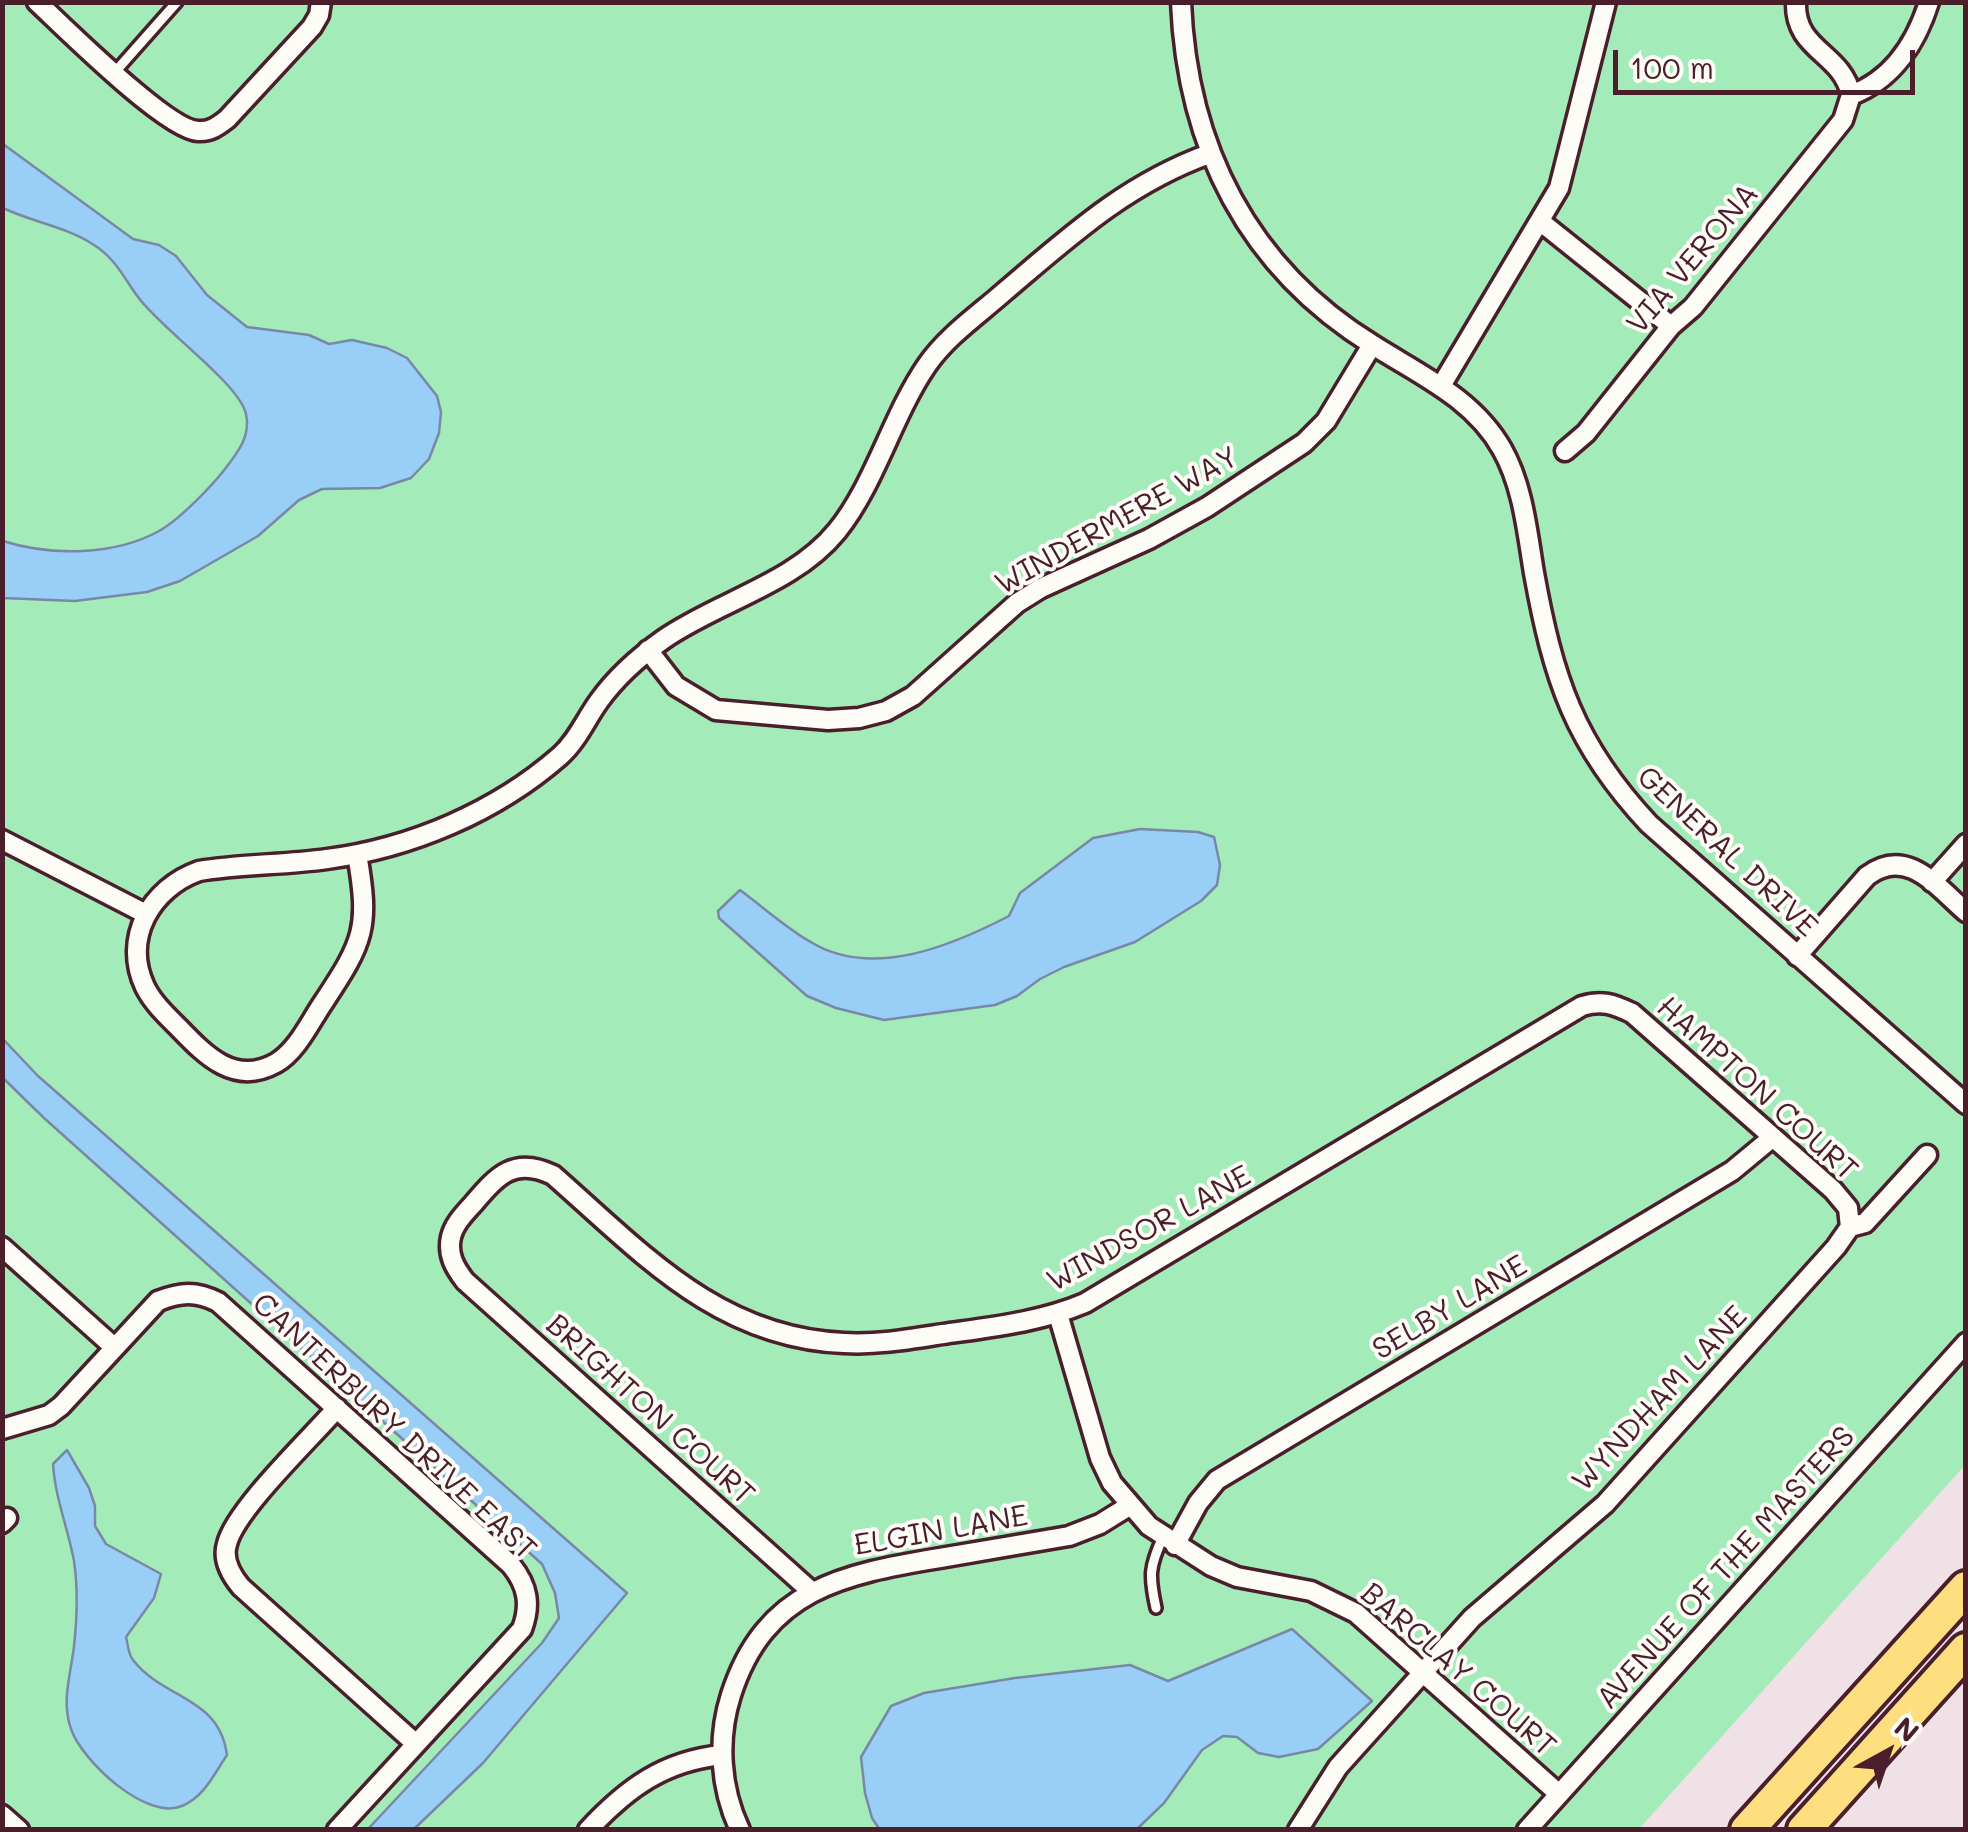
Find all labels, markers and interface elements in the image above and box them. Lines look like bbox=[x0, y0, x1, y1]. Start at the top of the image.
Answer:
scale bar bbox=[1618, 30, 1920, 92]
text: 100 m bbox=[1630, 47, 1714, 87]
street label: VIA VERONA bbox=[1620, 177, 1766, 341]
street label: WINDERMERE WAY bbox=[989, 439, 1245, 603]
street label: GENERAL DRIVE bbox=[1629, 759, 1825, 945]
street label: HAMPTON COURT bbox=[1649, 989, 1865, 1189]
street label: WINDSOR LANE bbox=[1041, 1158, 1257, 1300]
street label: SELBY LANE bbox=[1366, 1248, 1534, 1368]
street label: CANTERBURY DRIVE EAST bbox=[245, 1286, 543, 1568]
street label: WYNDHAM LANE bbox=[1565, 1299, 1755, 1499]
street label: BRIGHTON COURT bbox=[538, 1307, 762, 1513]
street label: AVENUE OF THE MASTERS bbox=[1589, 1419, 1863, 1717]
street label: ELGIN LANE bbox=[851, 1498, 1031, 1564]
street label: BARCLAY COURT bbox=[1353, 1575, 1563, 1765]
north arrow bbox=[1838, 1702, 1938, 1802]
text: N bbox=[1888, 1708, 1927, 1750]

